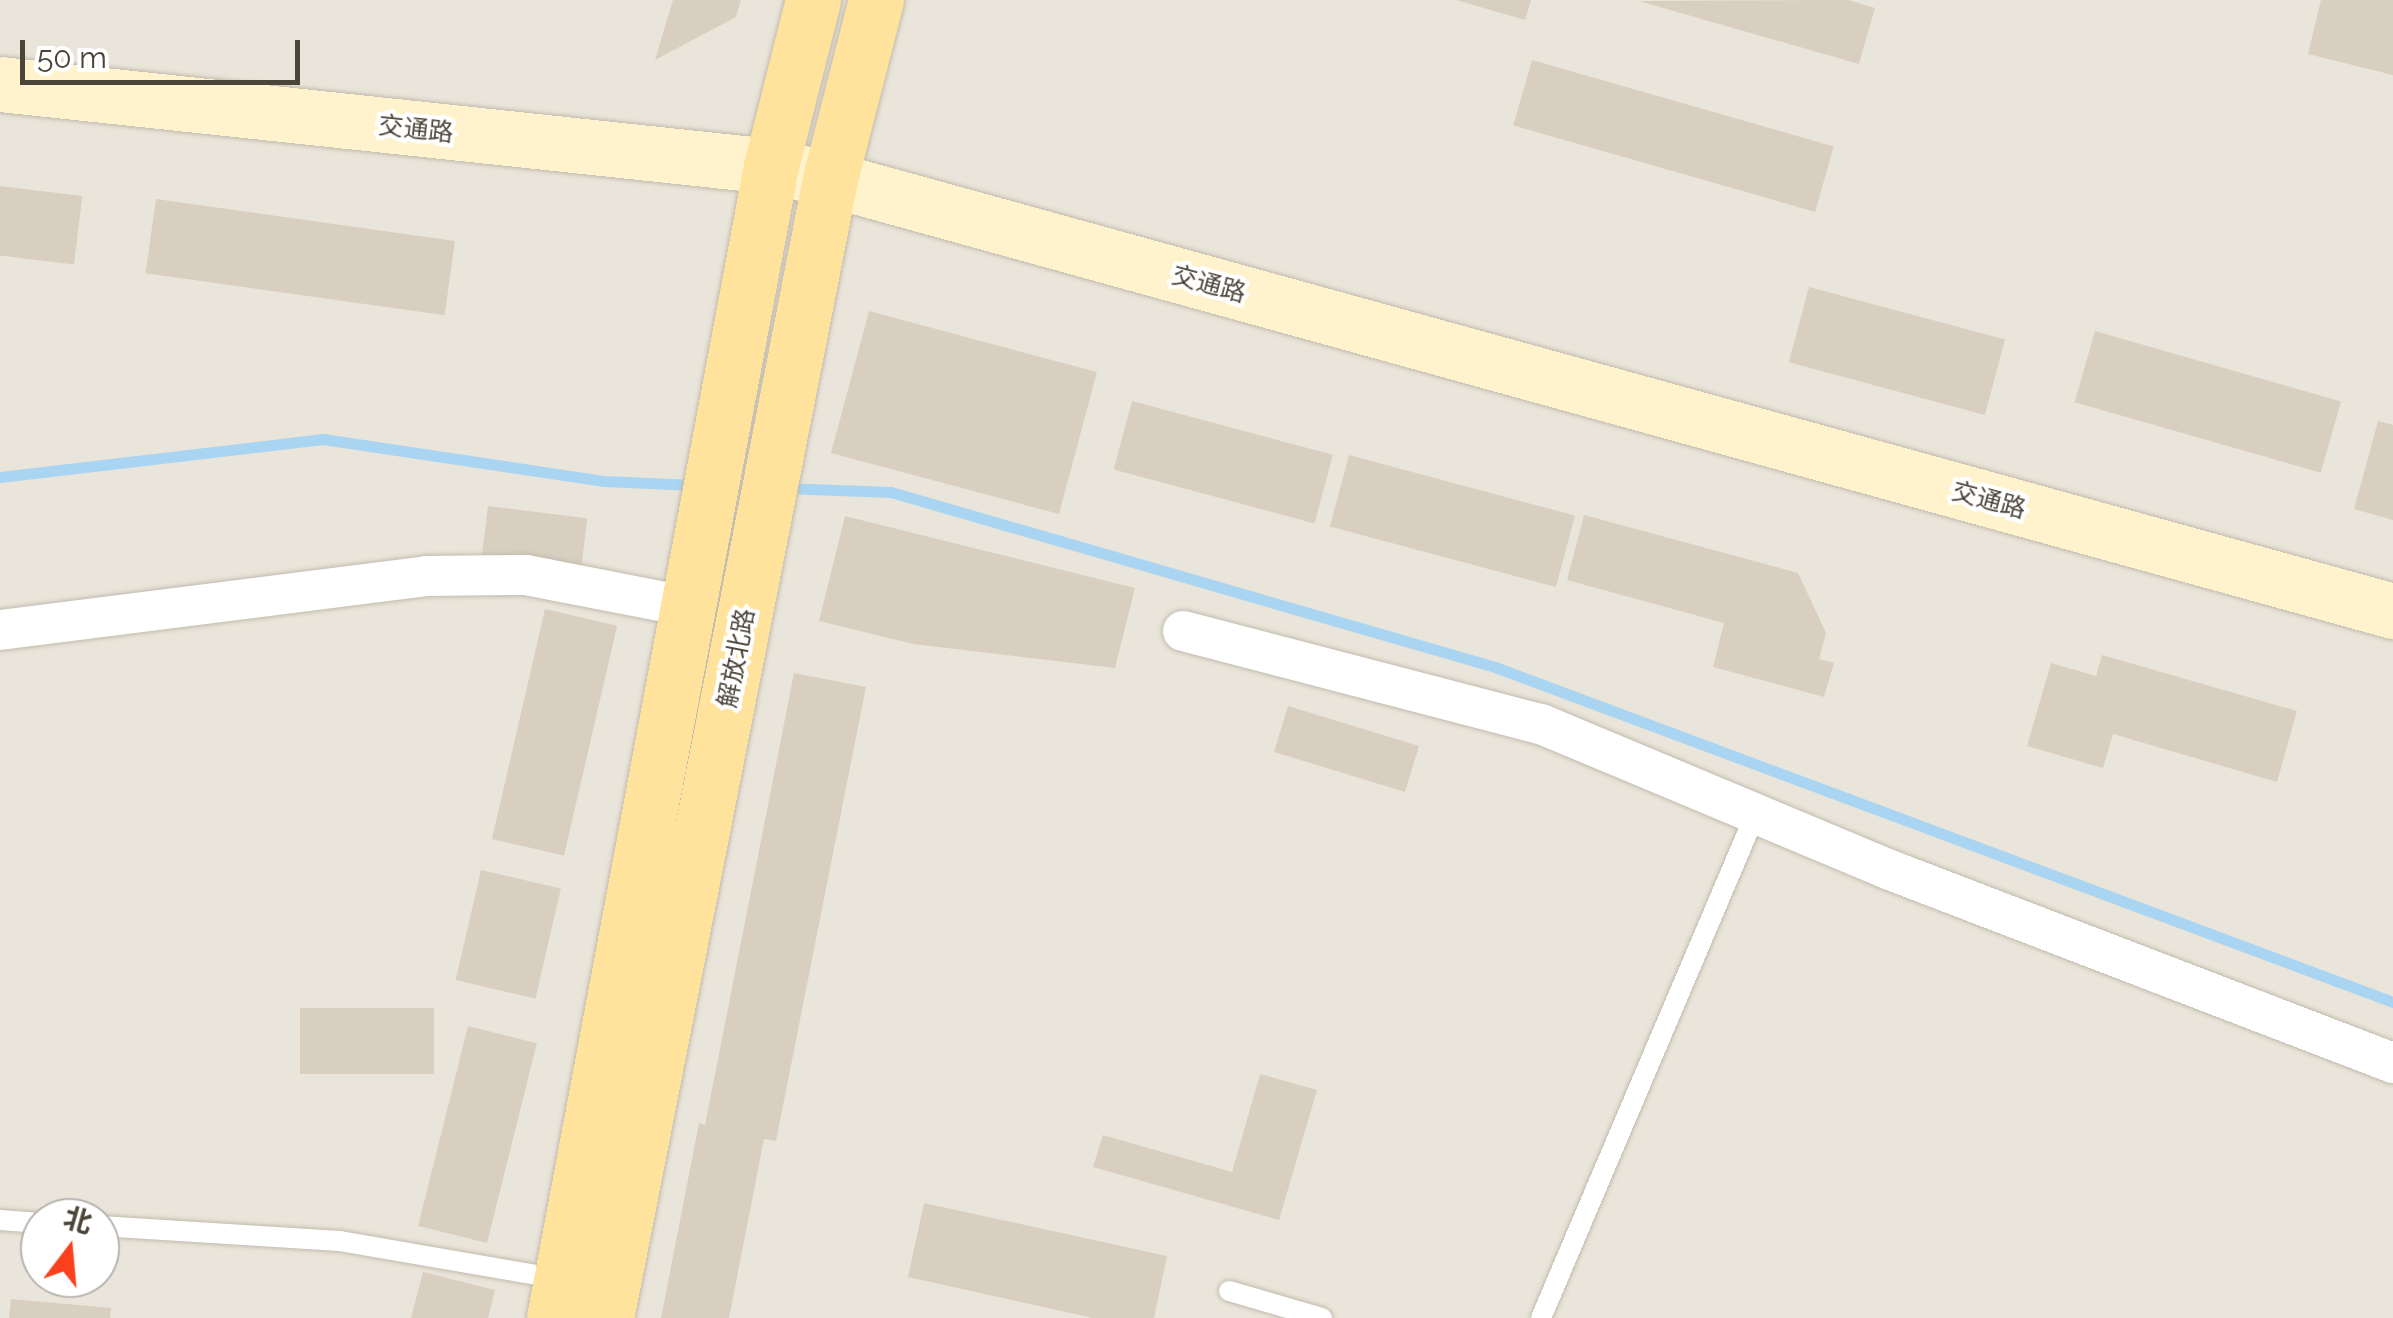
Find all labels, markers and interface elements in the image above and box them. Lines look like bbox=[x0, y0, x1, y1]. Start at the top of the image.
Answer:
scale bar bbox=[25, 20, 305, 82]
text: 50 m bbox=[37, 40, 107, 75]
street label: 交通路 bbox=[377, 110, 455, 148]
street label: 交通路 bbox=[1169, 260, 1249, 308]
street label: 交通路 bbox=[1949, 476, 2029, 524]
street label: 解放北路 bbox=[712, 606, 760, 710]
north arrow bbox=[20, 1198, 120, 1298]
text: 北 bbox=[60, 1201, 96, 1240]

